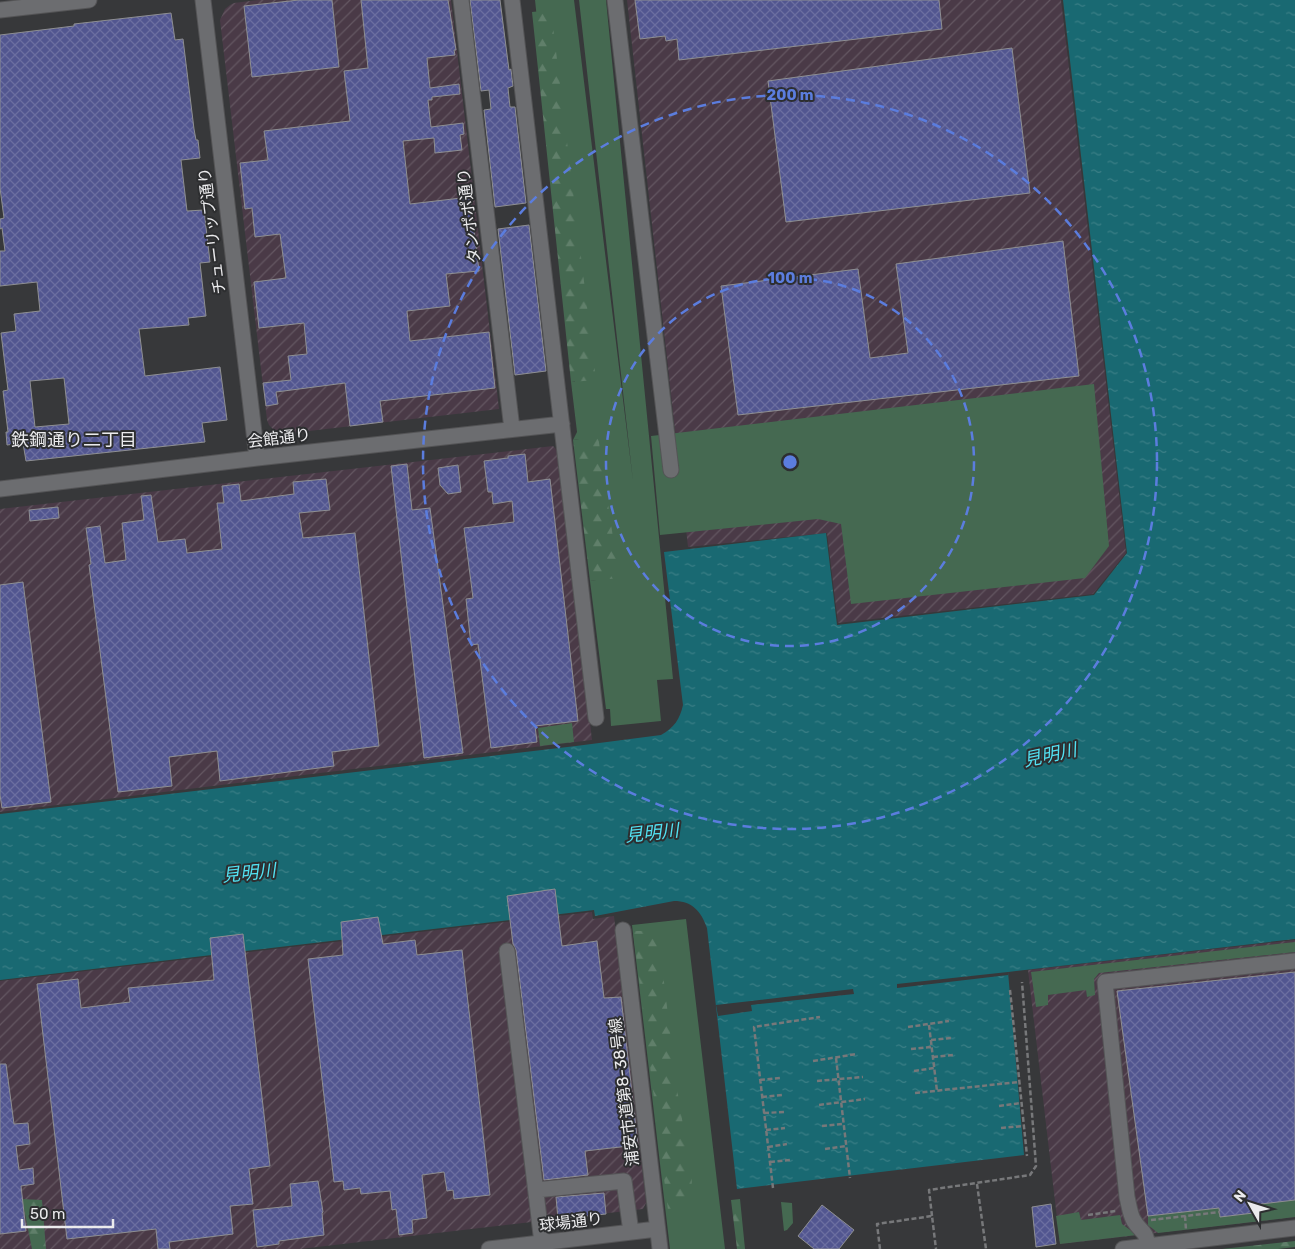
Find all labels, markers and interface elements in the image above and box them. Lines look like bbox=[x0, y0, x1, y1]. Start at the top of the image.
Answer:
text: 200 m bbox=[766, 86, 814, 104]
street label: チューリップ通り bbox=[195, 166, 229, 296]
street label: タンポポ通り bbox=[454, 167, 484, 265]
text: 100 m bbox=[768, 269, 812, 287]
street label: 会館通り bbox=[246, 425, 312, 451]
district label: 鉄鋼通り二丁目 bbox=[11, 429, 137, 451]
centre of rings bbox=[781, 453, 799, 471]
water label: 見明川 bbox=[1021, 738, 1081, 771]
water label: 見明川 bbox=[624, 819, 682, 847]
water label: 見明川 bbox=[221, 859, 279, 887]
street label: 浦安市道第8-38号線 bbox=[605, 1017, 643, 1167]
north arrow bbox=[1225, 1179, 1275, 1229]
text: N bbox=[1231, 1187, 1250, 1205]
scale bar bbox=[22, 1196, 114, 1228]
text: 50 m bbox=[30, 1205, 65, 1223]
street label: 球場通り bbox=[538, 1209, 604, 1235]

